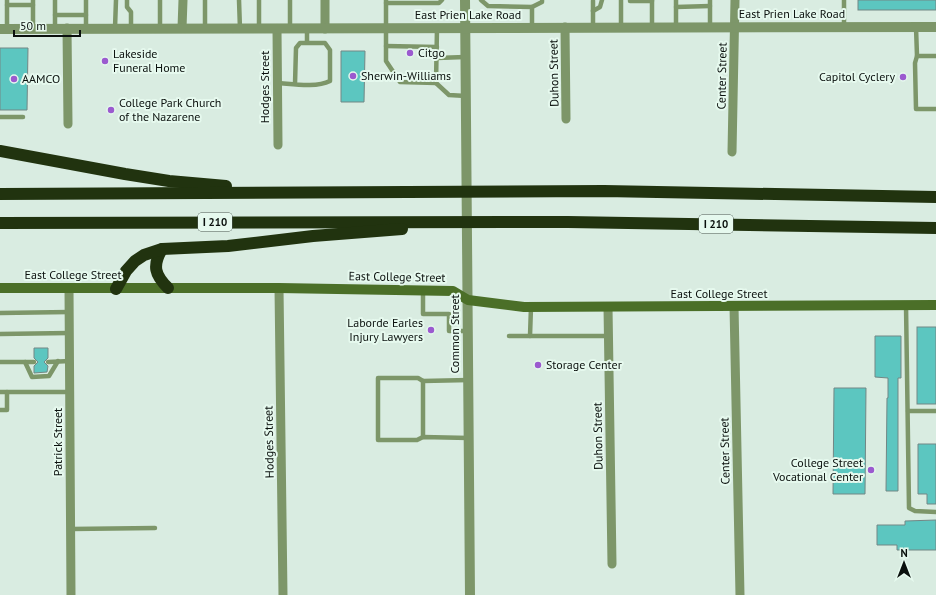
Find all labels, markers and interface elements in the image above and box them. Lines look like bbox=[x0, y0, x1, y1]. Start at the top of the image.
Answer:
street label: East Prien Lake Road bbox=[739, 6, 845, 21]
street label: East Prien Lake Road bbox=[415, 7, 521, 22]
scale bar bbox=[14, 12, 80, 38]
text: 50 m bbox=[20, 18, 46, 33]
street label: Duhon Street bbox=[545, 39, 562, 107]
street label: Center Street bbox=[713, 42, 730, 110]
place label: Citgo bbox=[418, 45, 445, 60]
place label: Lakeside Funeral Home bbox=[113, 46, 185, 75]
marker: Citgo bbox=[405, 48, 415, 58]
street label: Hodges Street bbox=[257, 51, 272, 123]
marker: Lakeside Funeral Home bbox=[100, 56, 110, 66]
place label: Sherwin-Williams bbox=[361, 68, 451, 83]
place label: Capitol Cyclery bbox=[819, 69, 895, 84]
place label: AAMCO bbox=[22, 71, 60, 86]
marker: Sherwin-Williams bbox=[348, 71, 358, 81]
marker: Capitol Cyclery bbox=[898, 72, 908, 82]
marker: AAMCO bbox=[9, 74, 19, 84]
place label: College Park Church of the Nazarene bbox=[119, 95, 221, 124]
marker: College Park Church of the Nazarene bbox=[106, 105, 116, 115]
road number: I 210 bbox=[198, 213, 232, 231]
road number: I 210 bbox=[699, 215, 733, 233]
street label: East College Street bbox=[25, 267, 121, 282]
street label: East College Street bbox=[348, 268, 446, 285]
street label: East College Street bbox=[671, 286, 767, 301]
street label: Common Street bbox=[447, 294, 462, 374]
place label: Laborde Earles Injury Lawyers bbox=[347, 315, 423, 344]
marker: Laborde Earles Injury Lawyers bbox=[426, 325, 436, 335]
place label: Storage Center bbox=[546, 357, 622, 372]
marker: Storage Center bbox=[533, 360, 543, 370]
street label: Duhon Street bbox=[589, 402, 606, 470]
street label: Hodges Street bbox=[260, 406, 277, 478]
street label: Patrick Street bbox=[50, 408, 65, 476]
street label: Center Street bbox=[716, 417, 733, 485]
place label: College Street Vocational Center bbox=[772, 455, 863, 484]
marker: College Street Vocational Center bbox=[866, 465, 876, 475]
north arrow bbox=[884, 543, 924, 583]
text: N bbox=[900, 546, 908, 560]

